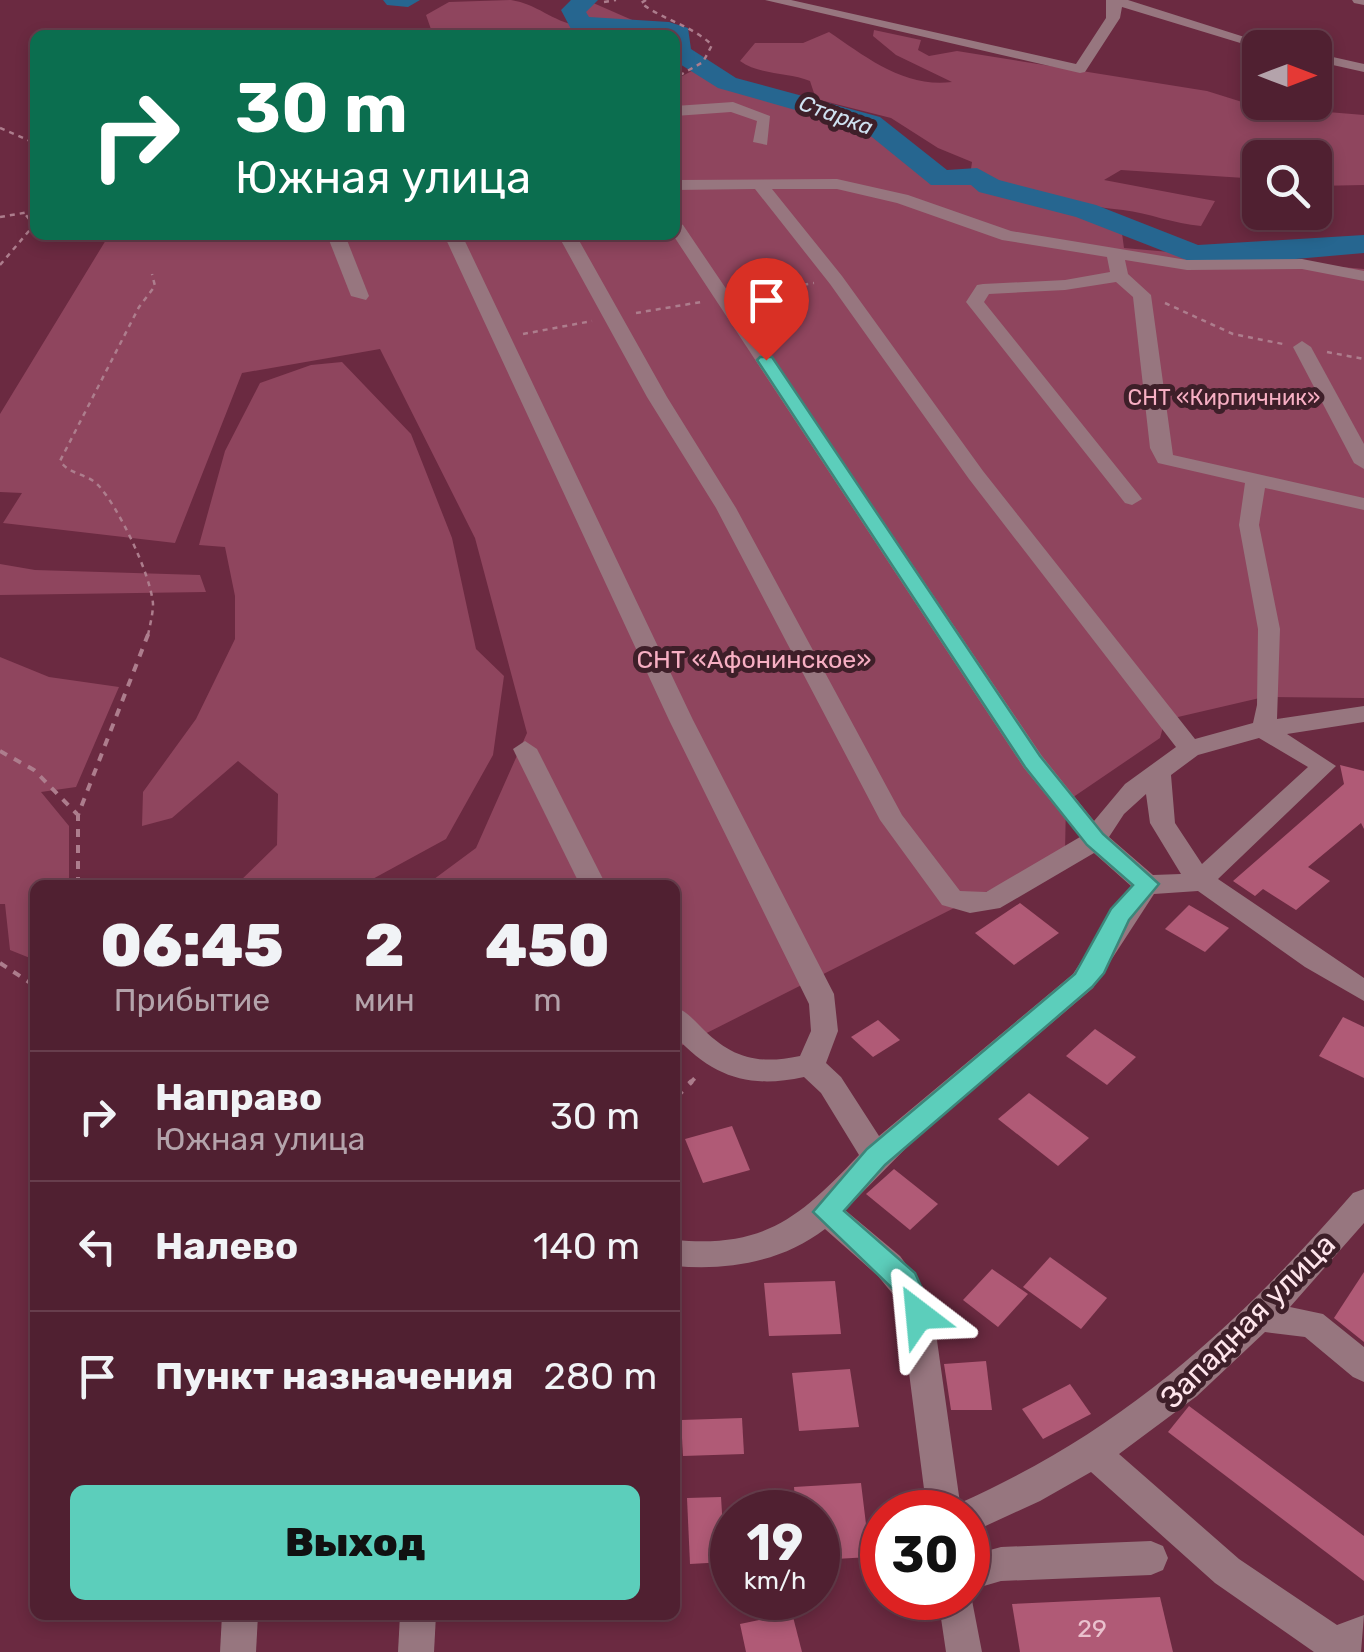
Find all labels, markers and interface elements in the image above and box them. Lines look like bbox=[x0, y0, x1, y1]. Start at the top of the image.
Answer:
north arrow bbox=[1242, 30, 1332, 120]
map controls bbox=[1242, 30, 1332, 230]
text: 30 m bbox=[235, 67, 408, 150]
icon: right bbox=[70, 70, 200, 200]
water label: Старка bbox=[795, 89, 877, 141]
button: search bbox=[1242, 140, 1332, 230]
text: Южная улица bbox=[235, 151, 531, 204]
pin bbox=[724, 258, 809, 361]
icon: arrive bbox=[739, 273, 794, 328]
park label: СНТ «Кирпичник» bbox=[1128, 384, 1320, 411]
park label: СНТ «Афонинское» bbox=[636, 645, 872, 674]
text: 06:45 bbox=[100, 910, 284, 981]
text: 2 bbox=[364, 910, 405, 981]
text: 450 bbox=[485, 910, 610, 981]
text: Прибытие bbox=[114, 981, 270, 1019]
text: мин bbox=[354, 981, 415, 1019]
text: m bbox=[533, 981, 562, 1019]
text: Направо bbox=[155, 1074, 322, 1120]
icon: right bbox=[70, 1089, 125, 1144]
text: 30 m bbox=[550, 1093, 640, 1139]
text: Южная улица bbox=[155, 1120, 365, 1158]
icon: left bbox=[70, 1219, 125, 1274]
text: Налево bbox=[155, 1223, 298, 1269]
text: 140 m bbox=[533, 1223, 640, 1269]
street label: Западная улица bbox=[1153, 1226, 1343, 1416]
position arrow bbox=[867, 1263, 971, 1367]
icon: arrive bbox=[70, 1349, 125, 1404]
text: Пункт назначения bbox=[155, 1353, 514, 1399]
text: 280 m bbox=[544, 1353, 657, 1399]
button: Выход bbox=[70, 1485, 640, 1600]
speed limit sign: 30 bbox=[860, 1490, 990, 1620]
text: 19 bbox=[747, 1513, 803, 1573]
text: km/h bbox=[744, 1566, 806, 1595]
house number: 29 bbox=[1077, 1614, 1107, 1643]

